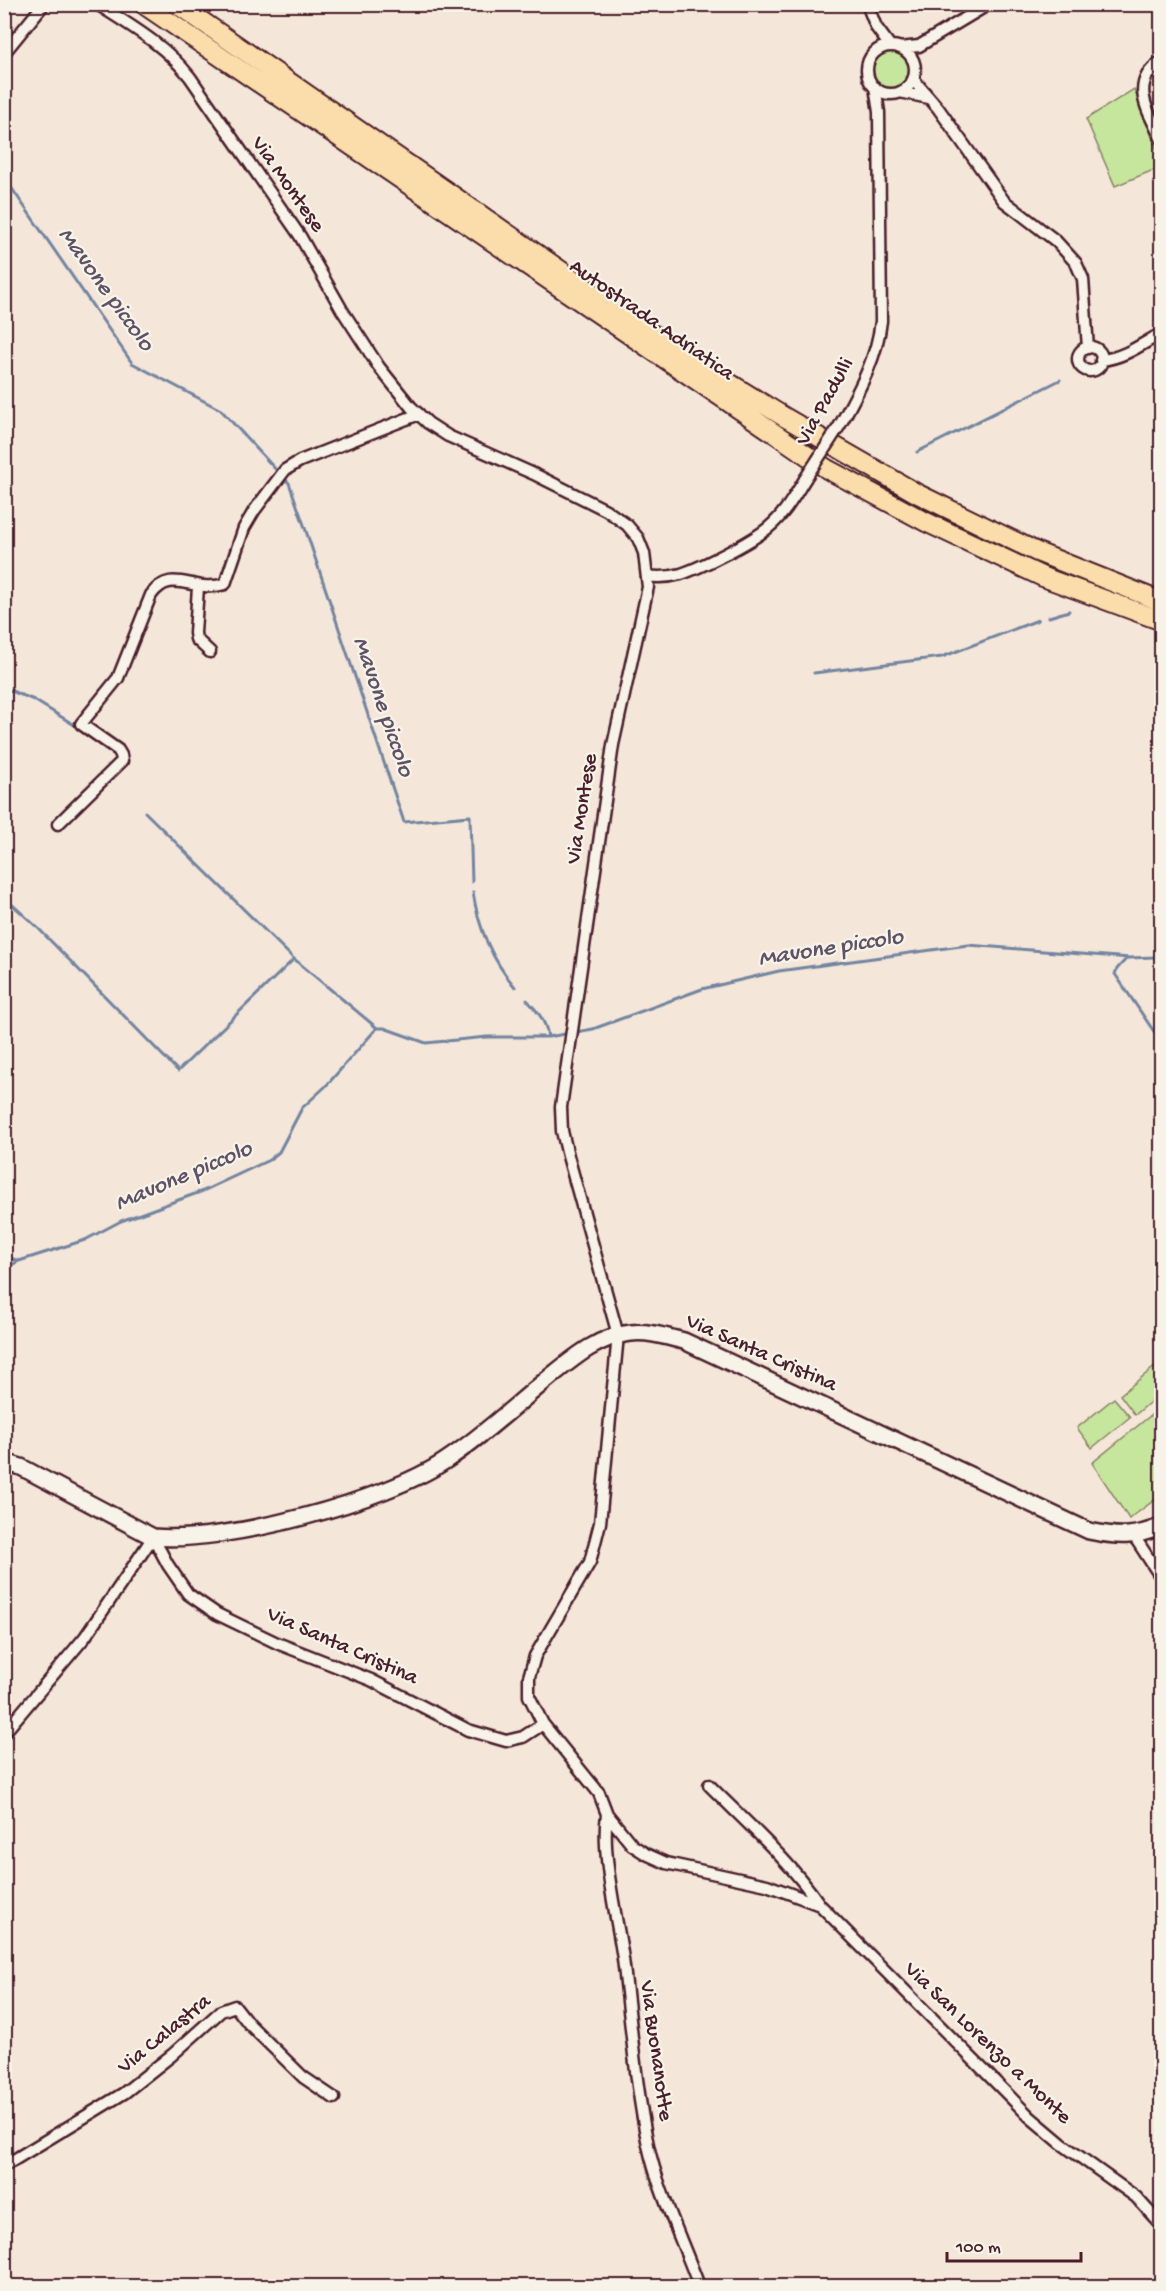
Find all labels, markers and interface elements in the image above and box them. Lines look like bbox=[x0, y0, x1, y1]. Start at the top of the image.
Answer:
street label: Via Montese bbox=[244, 131, 330, 239]
water label: Mavone piccolo bbox=[50, 222, 161, 359]
street label: Autostrada Adriatica bbox=[564, 254, 739, 388]
street label: Via Padulli bbox=[791, 354, 861, 451]
water label: Mavone piccolo bbox=[345, 633, 420, 782]
street label: Via Montese bbox=[561, 751, 605, 867]
water label: Mavone piccolo bbox=[757, 923, 907, 975]
water label: Mavone piccolo bbox=[111, 1135, 258, 1219]
street label: Via Santa Cristina bbox=[680, 1309, 841, 1399]
street label: Via Santa Cristina bbox=[261, 1602, 422, 1692]
street label: Via San Lorenzo a Monte bbox=[897, 1957, 1077, 2131]
street label: Via Buonanotte bbox=[632, 1978, 678, 2123]
street label: Via Calastra bbox=[112, 1989, 218, 2081]
scale bar bbox=[947, 2225, 1080, 2263]
text: 100 m bbox=[955, 2238, 1001, 2259]

